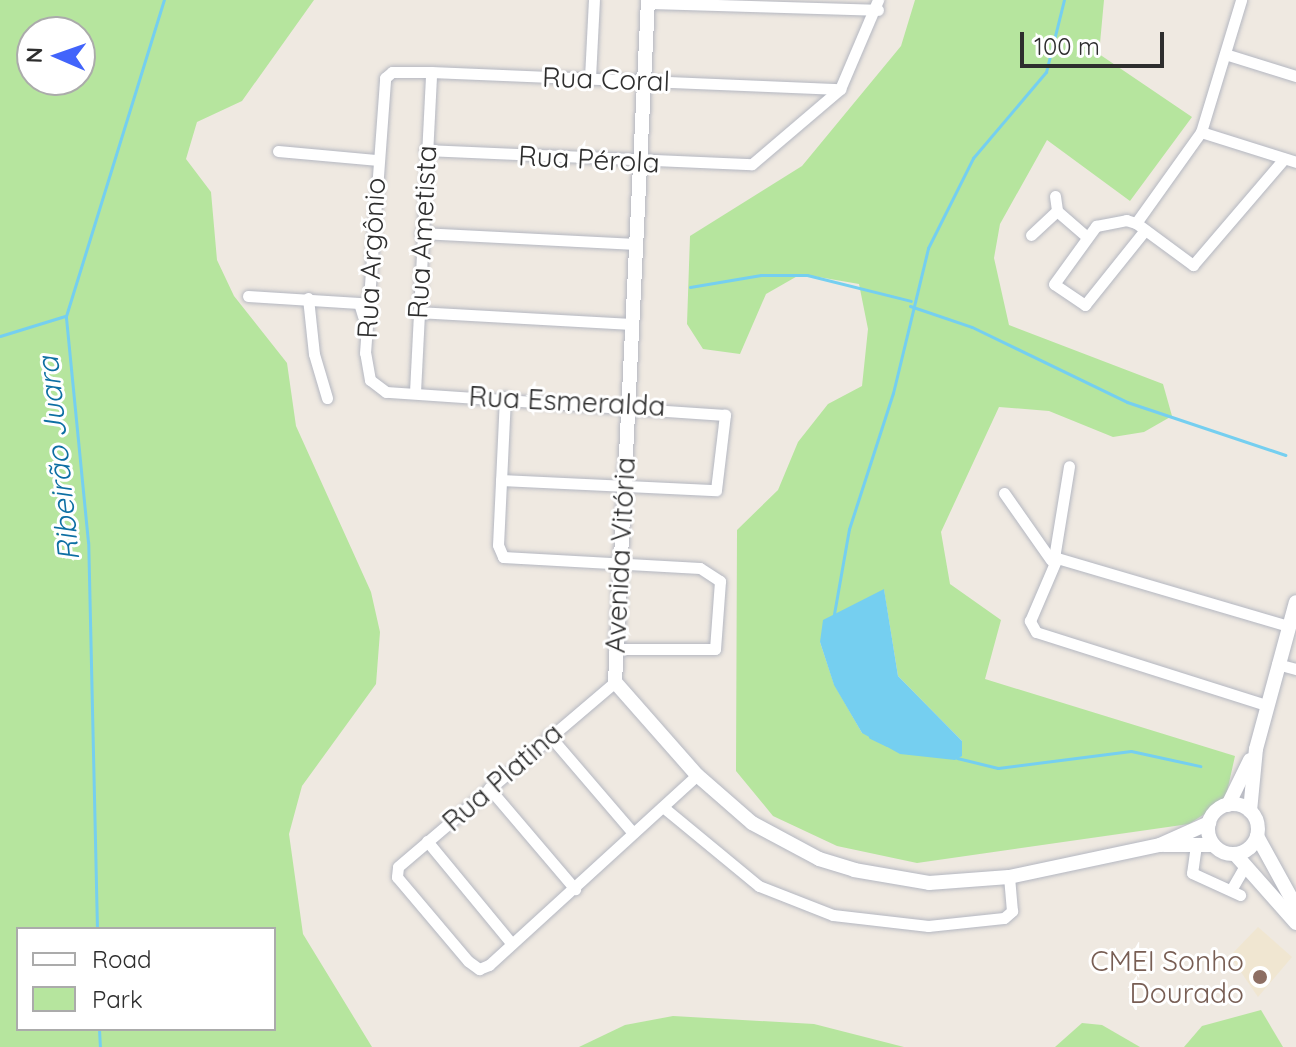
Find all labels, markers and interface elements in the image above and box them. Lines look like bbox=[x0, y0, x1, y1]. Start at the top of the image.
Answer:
north arrow bbox=[16, 16, 96, 96]
scale bar bbox=[1024, 16, 1168, 66]
text: 100 m bbox=[1034, 31, 1100, 61]
text: N bbox=[20, 47, 48, 64]
street label: Rua Coral bbox=[541, 60, 671, 98]
street label: Rua Pérola bbox=[517, 139, 661, 179]
street label: Rua Ametista bbox=[401, 144, 443, 320]
street label: Rua Argônio bbox=[350, 177, 392, 339]
water label: Ribeirão Juara bbox=[29, 355, 87, 563]
street label: Rua Esmeralda bbox=[468, 379, 666, 423]
street label: Avenida Vitória bbox=[598, 456, 642, 654]
street label: Rua Platina bbox=[435, 716, 569, 838]
legend bbox=[16, 927, 276, 1031]
text: Road bbox=[92, 944, 152, 974]
place label: CMEI Sonho Dourado bbox=[1090, 944, 1244, 1010]
marker: CMEI Sonho Dourado bbox=[1251, 968, 1269, 986]
text: Park bbox=[92, 984, 143, 1014]

